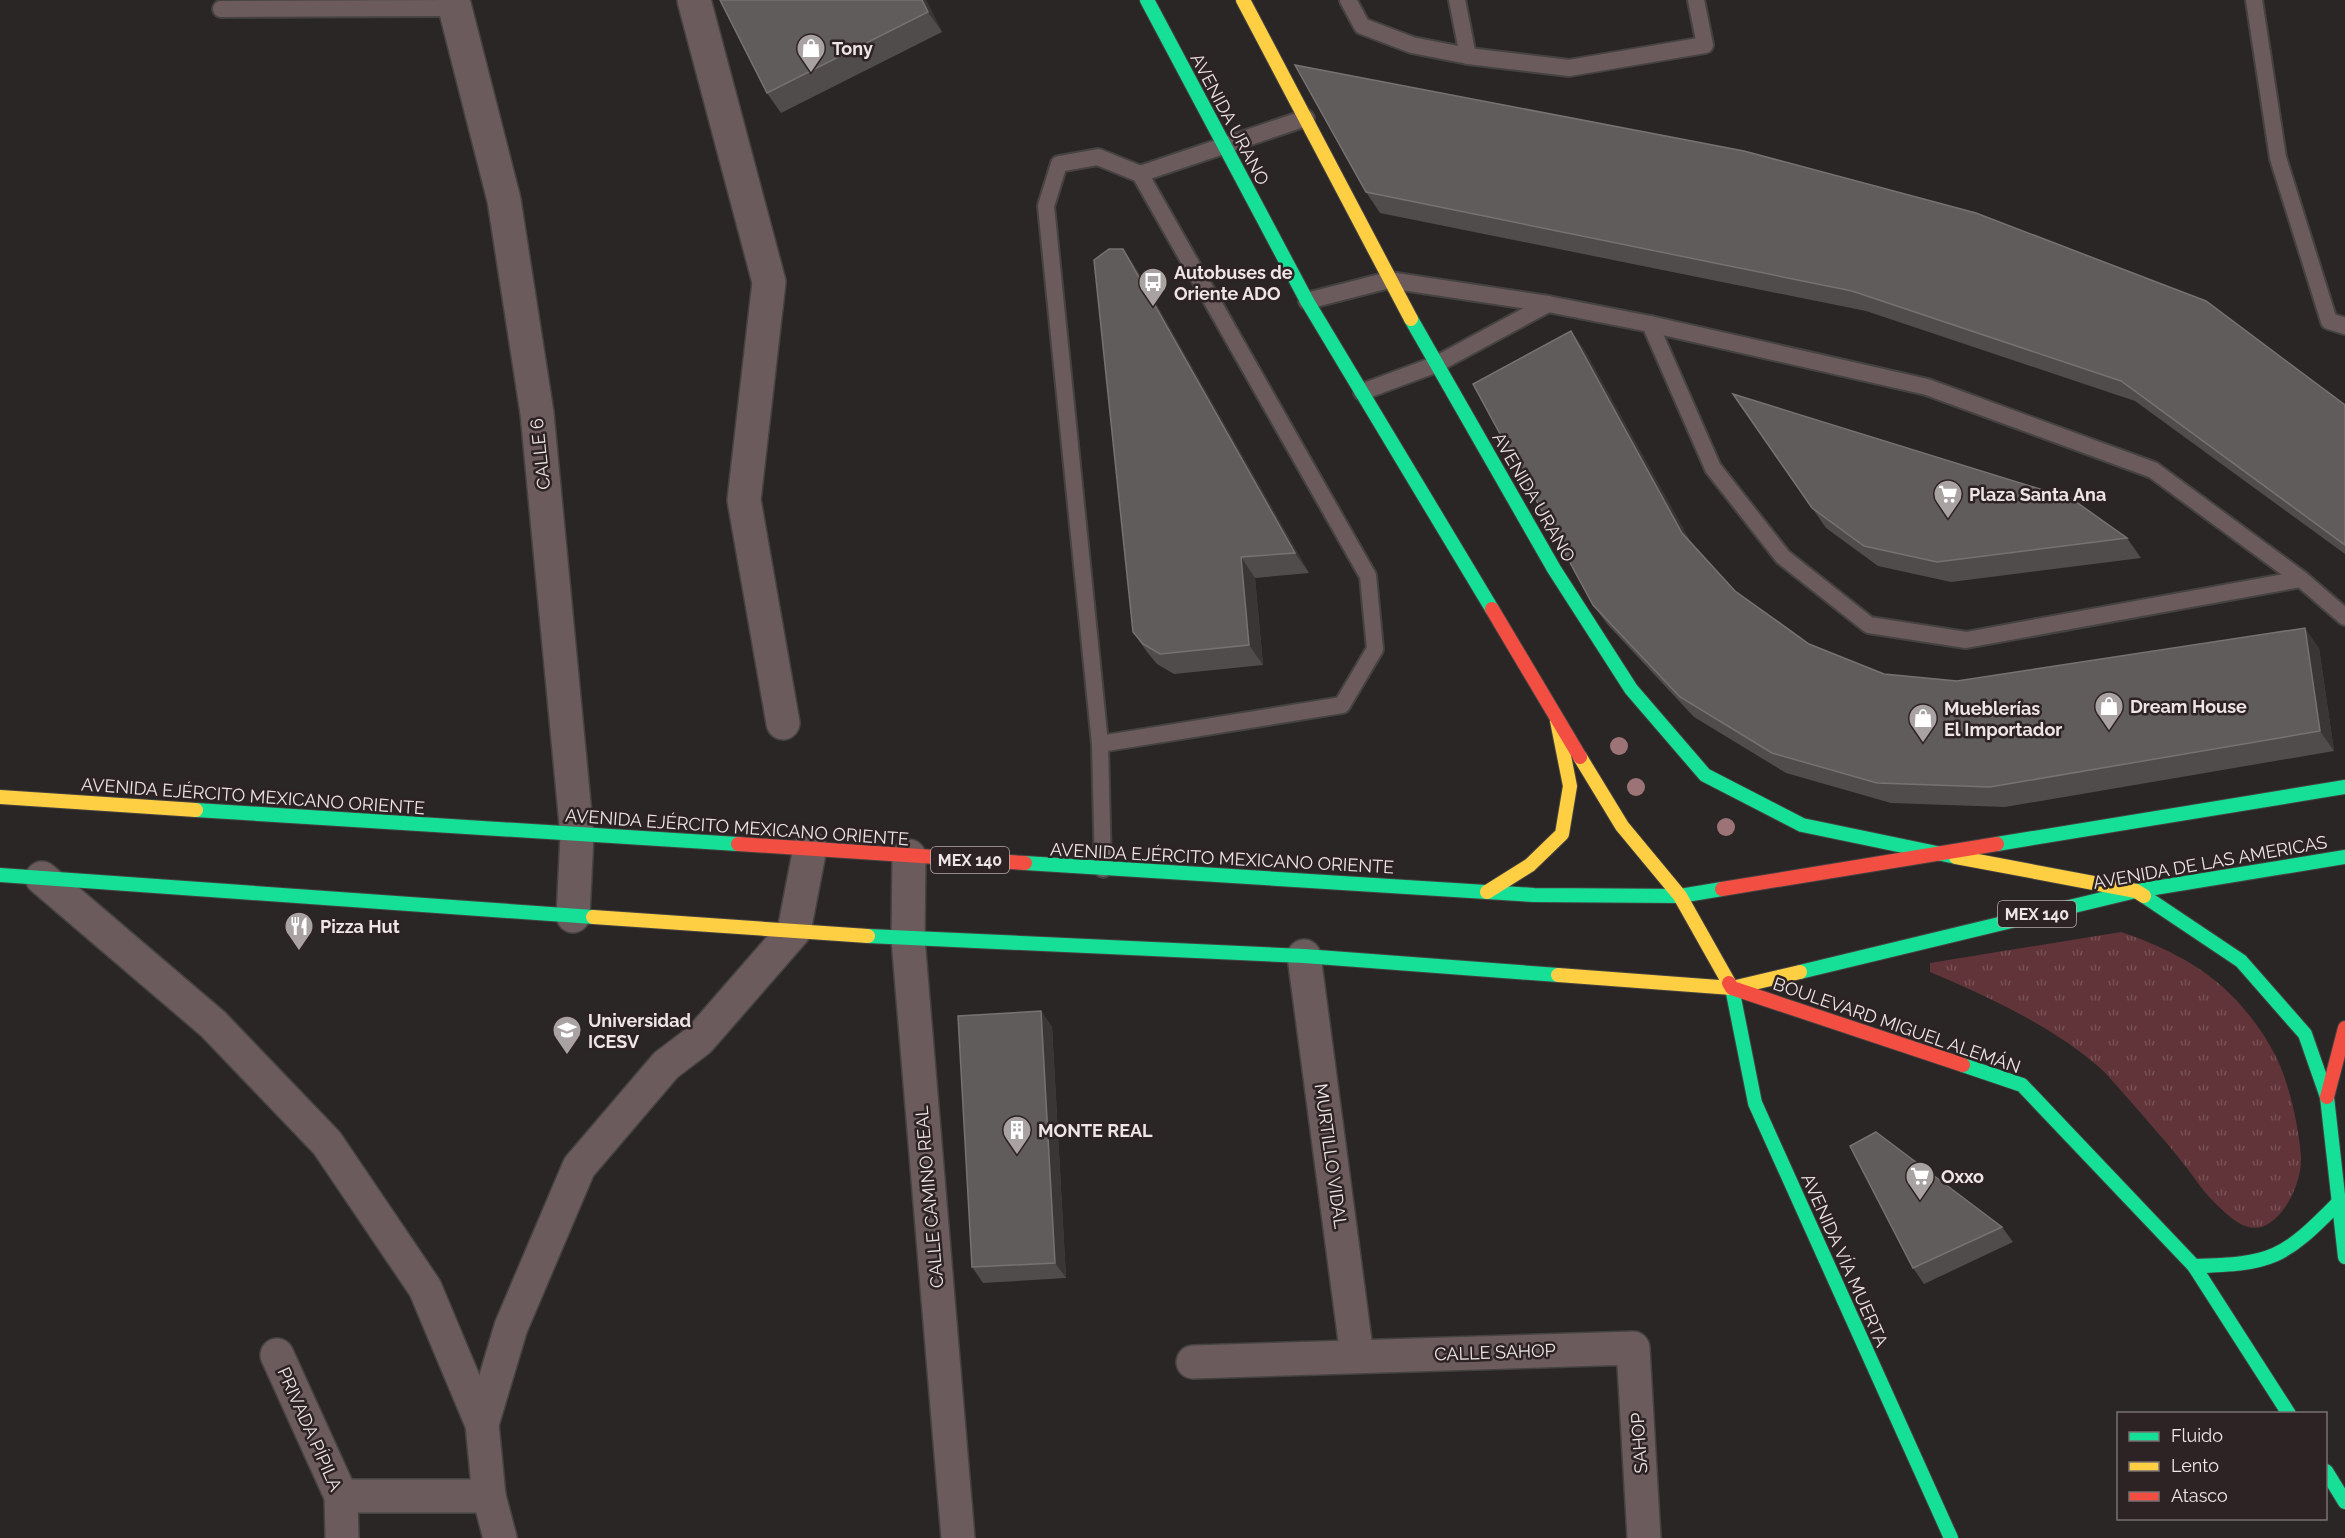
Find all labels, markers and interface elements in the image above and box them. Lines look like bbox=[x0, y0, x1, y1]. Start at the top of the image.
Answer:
shop icon: Tony bbox=[795, 32, 827, 74]
place label: Tony bbox=[832, 38, 873, 59]
street label: AVENIDA URANO bbox=[1186, 50, 1274, 188]
place label: Autobuses de Oriente ADO bbox=[1174, 262, 1293, 304]
bus stop icon: Autobuses de Oriente ADO bbox=[1137, 266, 1169, 308]
street label: CALLE 6 bbox=[526, 417, 554, 491]
street label: AVENIDA URANO bbox=[1488, 428, 1580, 566]
supermarket icon: Plaza Santa Ana bbox=[1932, 478, 1964, 520]
place label: Plaza Santa Ana bbox=[1969, 484, 2106, 505]
shop icon: Dream House bbox=[2093, 690, 2125, 732]
place label: Dream House bbox=[2130, 696, 2247, 717]
place label: Mueblerías El Importador bbox=[1944, 698, 2062, 740]
shop icon: Mueblerías El Importador bbox=[1907, 702, 1939, 744]
street label: AVENIDA EJÉRCITO MEXICANO ORIENTE bbox=[80, 773, 426, 818]
street label: AVENIDA EJÉRCITO MEXICANO ORIENTE bbox=[564, 804, 910, 849]
street label: AVENIDA DE LAS AMERICAS bbox=[2091, 831, 2329, 893]
street label: AVENIDA EJÉRCITO MEXICANO ORIENTE bbox=[1049, 838, 1395, 878]
road number: MEX 140 bbox=[931, 847, 1009, 873]
road number: MEX 140 bbox=[1998, 901, 2076, 927]
restaurant icon: Pizza Hut bbox=[283, 910, 315, 952]
place label: Pizza Hut bbox=[320, 916, 400, 937]
street label: BOULEVARD MIGUEL ALEMÁN bbox=[1771, 972, 2024, 1077]
place label: Universidad ICESV bbox=[588, 1010, 691, 1052]
school or university icon: Universidad ICESV bbox=[551, 1014, 583, 1056]
street label: MURTILLO VIDAL bbox=[1310, 1082, 1352, 1230]
street label: CALLE CAMINO REAL bbox=[911, 1105, 947, 1289]
building icon: MONTE REAL bbox=[1001, 1114, 1033, 1156]
place label: MONTE REAL bbox=[1038, 1120, 1153, 1141]
supermarket icon: Oxxo bbox=[1904, 1160, 1936, 1202]
place label: Oxxo bbox=[1941, 1166, 1984, 1187]
street label: AVENIDA VÍA MUERTA bbox=[1797, 1170, 1894, 1350]
street label: CALLE SAHOP bbox=[1434, 1339, 1556, 1365]
street label: PRIVADA PÍPILA bbox=[273, 1363, 348, 1494]
street label: SAHOP bbox=[1626, 1412, 1652, 1474]
legend bbox=[2117, 1412, 2327, 1520]
text: Fluido bbox=[2171, 1425, 2223, 1446]
text: Lento bbox=[2171, 1455, 2219, 1476]
text: Atasco bbox=[2171, 1485, 2228, 1506]

